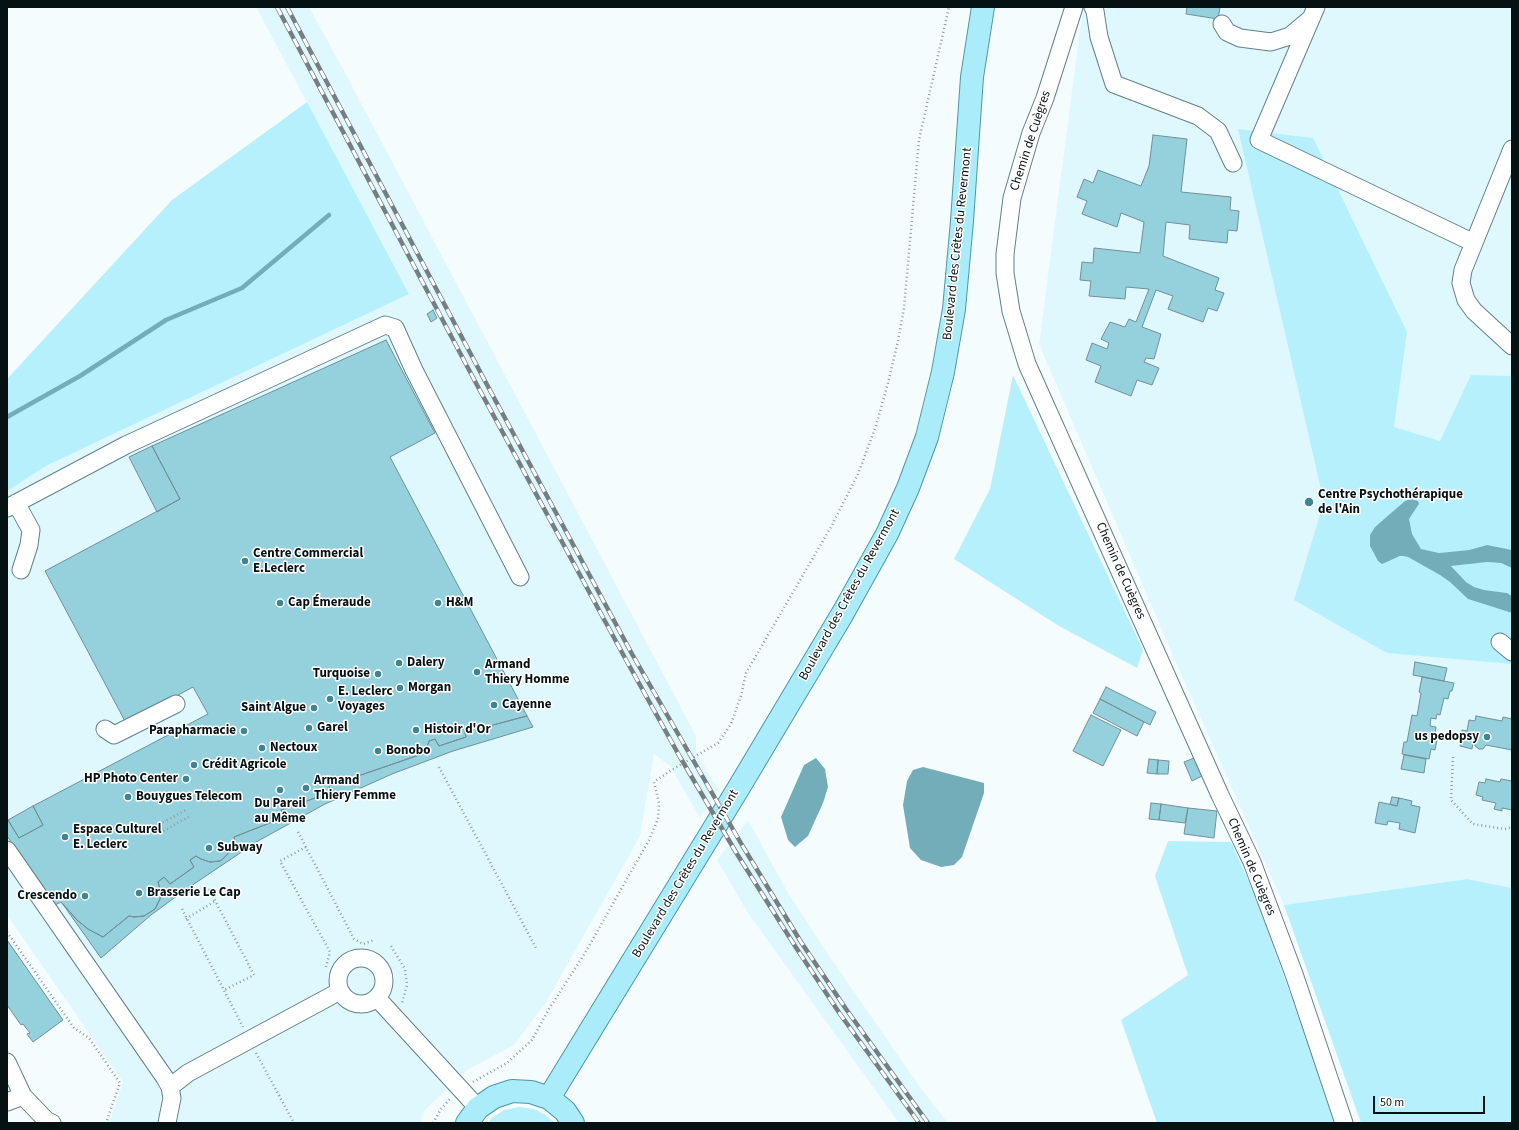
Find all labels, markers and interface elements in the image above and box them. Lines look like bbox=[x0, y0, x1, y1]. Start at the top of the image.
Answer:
street label: Chemin de Cuègres bbox=[1007, 89, 1055, 193]
street label: Boulevard des Crêtes du Revermont bbox=[940, 147, 976, 341]
place label: Centre Psychothérapique de l'Ain bbox=[1318, 487, 1463, 518]
marker: Centre Psychothérapique de l'Ain bbox=[1303, 496, 1315, 508]
street label: Boulevard des Crêtes du Revermont bbox=[796, 507, 904, 683]
street label: Chemin de Cuègres bbox=[1092, 520, 1148, 622]
place label: Centre Commercial E.Leclerc bbox=[253, 546, 363, 577]
marker: Centre Commercial E.Leclerc bbox=[240, 556, 250, 566]
place label: Cap Émeraude bbox=[288, 595, 371, 611]
place label: H&M bbox=[446, 595, 473, 611]
marker: Cap Émeraude bbox=[275, 598, 285, 608]
marker: H&M bbox=[433, 598, 443, 608]
place label: Dalery bbox=[407, 655, 445, 671]
place label: Armand Thiery Homme bbox=[485, 657, 570, 688]
marker: Dalery bbox=[394, 658, 404, 668]
place label: Turquoise bbox=[313, 666, 370, 682]
marker: Armand Thiery Homme bbox=[472, 667, 482, 677]
marker: Turquoise bbox=[373, 669, 383, 679]
place label: Morgan bbox=[408, 680, 451, 696]
marker: Morgan bbox=[395, 683, 405, 693]
place label: E. Leclerc Voyages bbox=[338, 684, 393, 715]
marker: E. Leclerc Voyages bbox=[325, 694, 335, 704]
place label: Cayenne bbox=[502, 697, 551, 713]
place label: Saint Algue bbox=[241, 700, 306, 716]
marker: Cayenne bbox=[489, 700, 499, 710]
marker: Saint Algue bbox=[309, 703, 319, 713]
place label: Garel bbox=[317, 720, 348, 736]
place label: Histoir d'Or bbox=[424, 722, 491, 738]
place label: Parapharmacie bbox=[149, 723, 236, 739]
marker: Garel bbox=[304, 723, 314, 733]
marker: Histoir d'Or bbox=[411, 725, 421, 735]
marker: Parapharmacie bbox=[239, 726, 249, 736]
place label: us pedopsy bbox=[1414, 729, 1479, 745]
marker: us pedopsy bbox=[1482, 732, 1492, 742]
place label: Nectoux bbox=[270, 740, 317, 756]
marker: Nectoux bbox=[257, 743, 267, 753]
place label: Bonobo bbox=[386, 743, 430, 759]
marker: Bonobo bbox=[373, 746, 383, 756]
place label: Crédit Agricole bbox=[202, 757, 287, 773]
marker: Crédit Agricole bbox=[189, 760, 199, 770]
place label: HP Photo Center bbox=[84, 771, 178, 787]
place label: Armand Thiery Femme bbox=[314, 773, 396, 804]
marker: HP Photo Center bbox=[181, 774, 191, 784]
marker: Armand Thiery Femme bbox=[301, 783, 311, 793]
marker: Du Pareil au Même bbox=[275, 785, 285, 795]
street label: Boulevard des Crêtes du Revermont bbox=[629, 787, 743, 961]
place label: Bouygues Telecom bbox=[136, 789, 242, 805]
marker: Bouygues Telecom bbox=[123, 792, 133, 802]
place label: Du Pareil au Même bbox=[254, 796, 306, 827]
street label: Chemin de Cuègres bbox=[1223, 816, 1279, 918]
place label: Espace Culturel E. Leclerc bbox=[73, 822, 161, 853]
marker: Espace Culturel E. Leclerc bbox=[60, 832, 70, 842]
place label: Subway bbox=[217, 840, 263, 856]
marker: Subway bbox=[204, 843, 214, 853]
place label: Brasserie Le Cap bbox=[147, 885, 241, 901]
place label: Crescendo bbox=[17, 888, 77, 904]
marker: Brasserie Le Cap bbox=[134, 888, 144, 898]
marker: Crescendo bbox=[80, 891, 90, 901]
scale bar bbox=[1375, 1088, 1487, 1114]
text: 50 m bbox=[1380, 1094, 1404, 1111]

